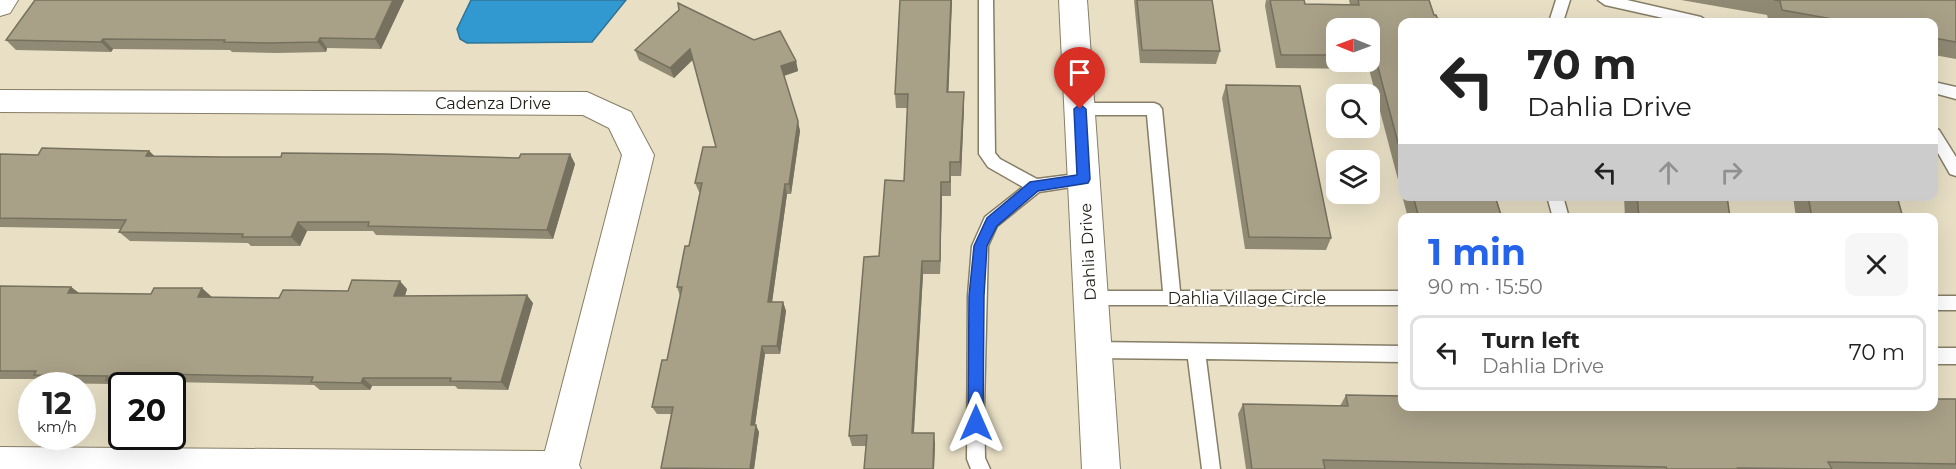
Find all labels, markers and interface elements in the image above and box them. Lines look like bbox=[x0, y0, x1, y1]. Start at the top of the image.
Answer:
north arrow bbox=[1326, 18, 1380, 72]
map controls bbox=[1326, 18, 1380, 204]
text: 70 m bbox=[1527, 38, 1637, 90]
icon: left bbox=[1428, 42, 1506, 120]
pin bbox=[1054, 47, 1105, 109]
icon: arrive bbox=[1063, 56, 1096, 89]
button: search bbox=[1326, 84, 1380, 138]
text: Dahlia Drive bbox=[1527, 90, 1692, 123]
street label: Cadenza Drive bbox=[435, 94, 551, 113]
button: layers bbox=[1326, 150, 1380, 204]
icon: left bbox=[1589, 156, 1622, 189]
icon: ahead bbox=[1652, 156, 1685, 189]
icon: right bbox=[1715, 156, 1748, 189]
street label: Dahlia Drive bbox=[1076, 203, 1100, 301]
text: 1 min bbox=[1428, 230, 1526, 274]
button: close bbox=[1845, 233, 1908, 296]
text: 90 m · 15:50 bbox=[1428, 275, 1543, 299]
street label: Dahlia Village Circle bbox=[1168, 289, 1326, 308]
text: Turn left bbox=[1482, 327, 1580, 354]
icon: left bbox=[1431, 336, 1464, 369]
text: 70 m bbox=[1849, 339, 1905, 366]
text: Dahlia Drive bbox=[1482, 354, 1604, 378]
speed limit sign: 20 bbox=[108, 372, 186, 450]
text: 12 bbox=[42, 385, 72, 422]
position arrow bbox=[944, 391, 1008, 455]
text: km/h bbox=[37, 417, 77, 436]

